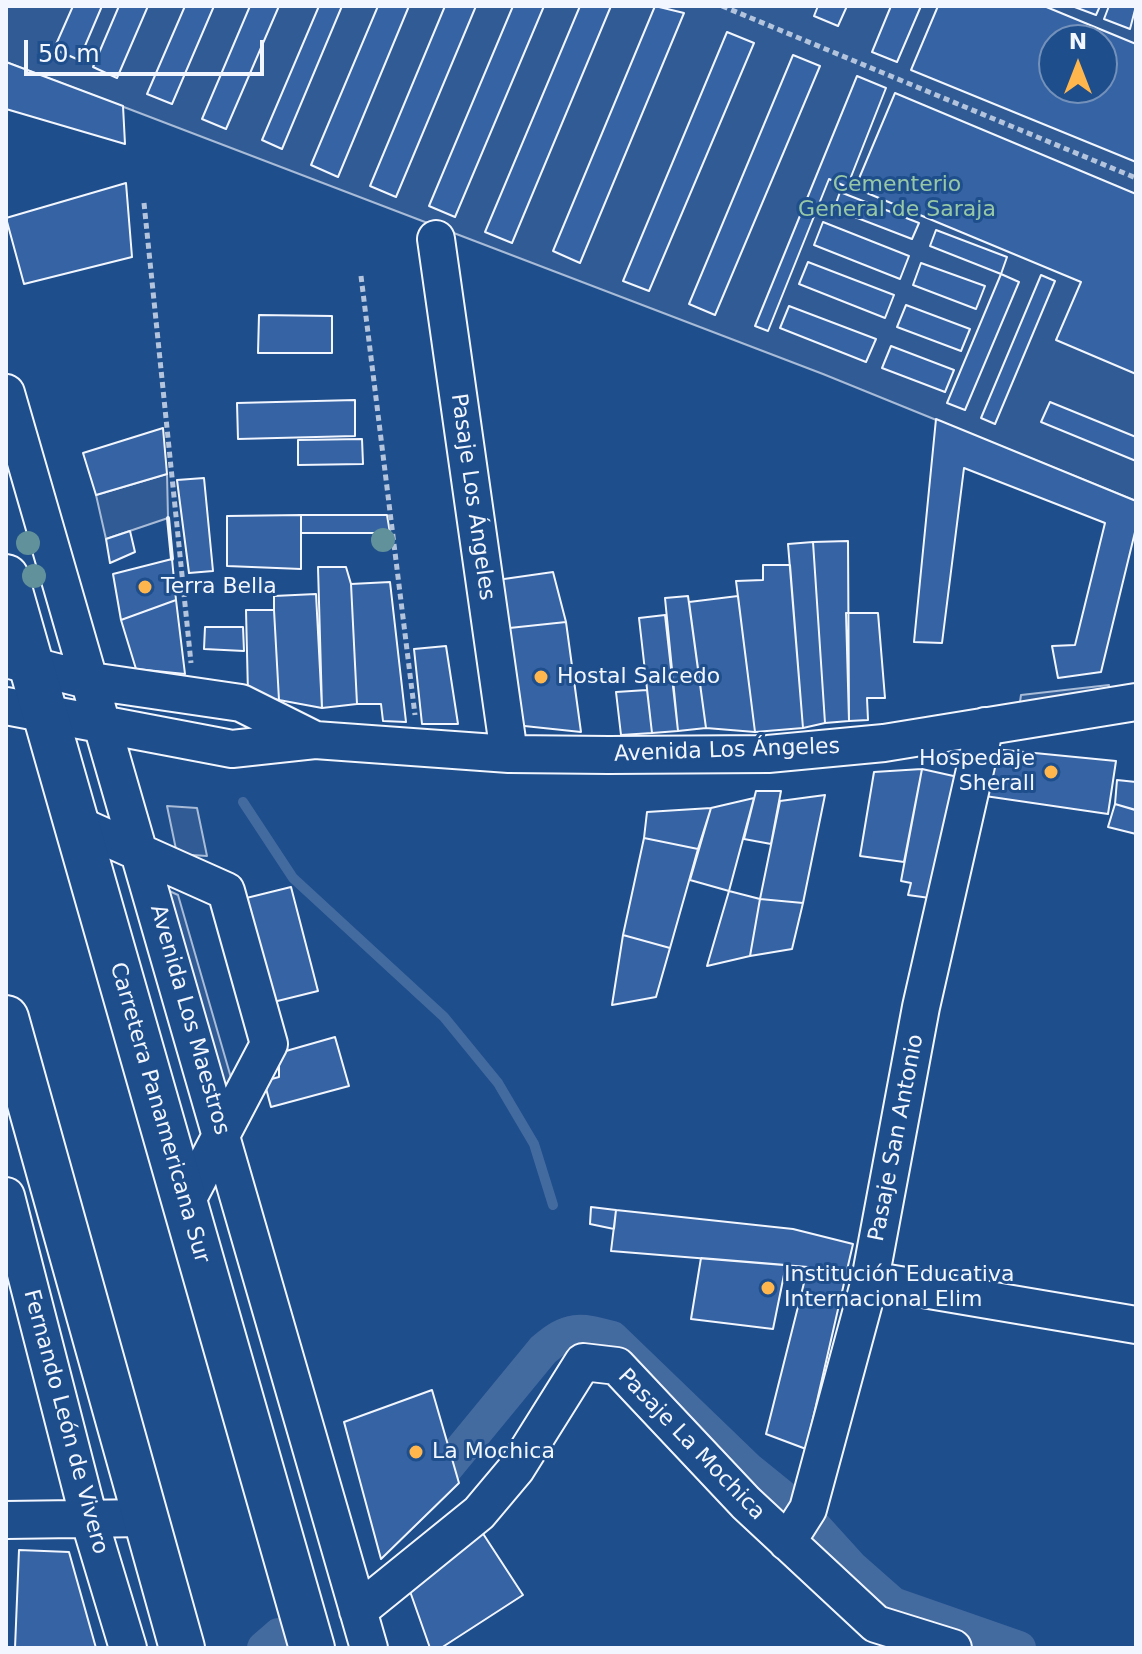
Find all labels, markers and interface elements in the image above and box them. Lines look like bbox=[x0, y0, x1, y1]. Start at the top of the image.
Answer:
scale bar bbox=[28, 24, 268, 74]
north arrow bbox=[1038, 24, 1118, 104]
text: N bbox=[1069, 29, 1087, 54]
text: 50 m bbox=[38, 40, 100, 68]
park label: Cementerio General de Saraja bbox=[798, 172, 996, 224]
street label: Pasaje Los Ángeles bbox=[444, 392, 500, 602]
place label: Terra Bella bbox=[161, 574, 277, 600]
marker: Terra Bella bbox=[136, 578, 154, 596]
place label: Hostal Salcedo bbox=[557, 664, 720, 690]
marker: Hostal Salcedo bbox=[532, 668, 550, 686]
street label: Avenida Los Ángeles bbox=[614, 734, 840, 768]
place label: Hospedaje Sherall bbox=[919, 746, 1035, 798]
marker: Hospedaje Sherall bbox=[1042, 763, 1060, 781]
street label: Avenida Los Maestros bbox=[143, 902, 235, 1138]
street label: Carretera Panamericana Sur bbox=[103, 960, 215, 1266]
street label: Pasaje San Antonio bbox=[864, 1032, 930, 1244]
place label: Institución Educativa Internacional Elim bbox=[784, 1262, 1014, 1314]
marker: Institución Educativa Internacional Elim bbox=[759, 1279, 777, 1297]
street label: Fernando León de Vivero bbox=[17, 1287, 113, 1557]
street label: Pasaje La Mochica bbox=[612, 1364, 770, 1526]
place label: La Mochica bbox=[432, 1439, 555, 1465]
marker: La Mochica bbox=[407, 1443, 425, 1461]

